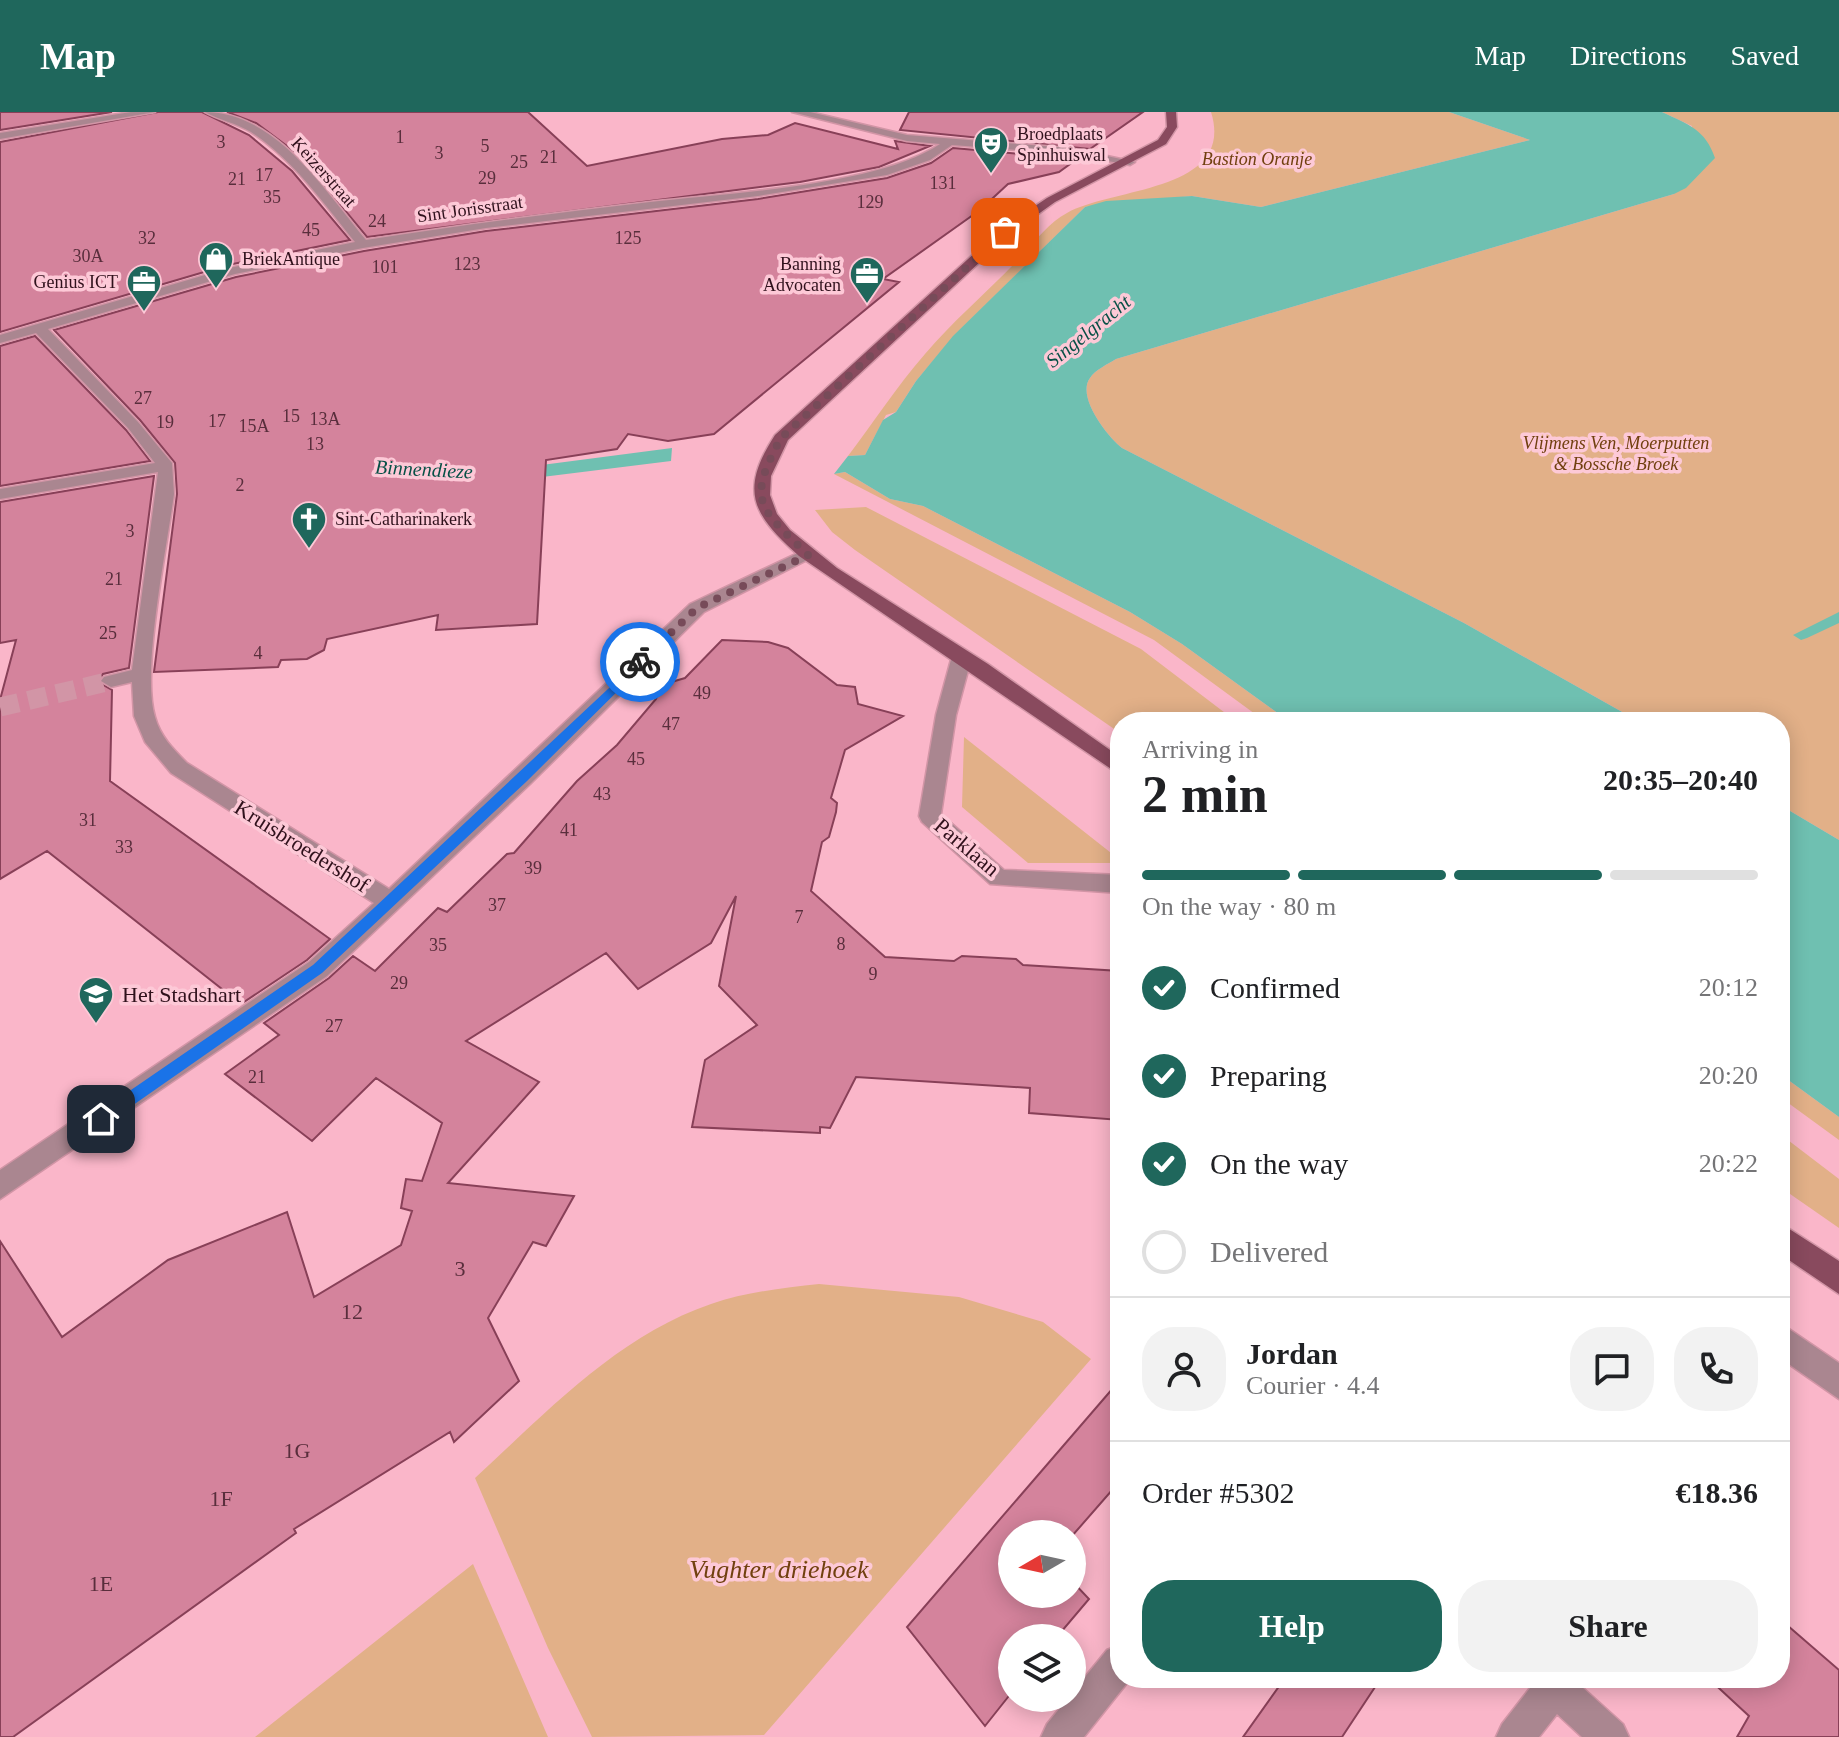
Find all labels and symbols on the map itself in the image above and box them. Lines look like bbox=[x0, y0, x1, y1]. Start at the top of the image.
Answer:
place label: Broedplaats Spinhuiswal bbox=[1017, 124, 1106, 165]
theatre icon: Broedplaats Spinhuiswal bbox=[972, 125, 1010, 175]
house number: 1 bbox=[396, 127, 405, 147]
house number: 3 bbox=[217, 132, 226, 152]
street label: Keizerstraat bbox=[287, 133, 361, 211]
house number: 5 bbox=[481, 136, 490, 156]
house number: 3 bbox=[435, 143, 444, 163]
house number: 21 bbox=[540, 147, 558, 167]
park label: Bastion Oranje bbox=[1202, 149, 1312, 169]
house number: 25 bbox=[510, 152, 528, 172]
house number: 17 bbox=[255, 165, 273, 185]
house number: 29 bbox=[478, 168, 496, 188]
house number: 21 bbox=[228, 169, 246, 189]
house number: 131 bbox=[930, 173, 957, 193]
house number: 35 bbox=[263, 187, 281, 207]
street label: Sint Jorisstraat bbox=[416, 192, 524, 226]
house number: 129 bbox=[857, 192, 884, 212]
pin bbox=[971, 198, 1039, 266]
house number: 24 bbox=[368, 211, 386, 231]
house number: 45 bbox=[302, 220, 320, 240]
house number: 32 bbox=[138, 228, 156, 248]
house number: 125 bbox=[615, 228, 642, 248]
shop icon: BriekAntique bbox=[197, 240, 235, 290]
house number: 30A bbox=[73, 246, 104, 266]
place label: BriekAntique bbox=[242, 249, 340, 269]
house number: 123 bbox=[454, 254, 481, 274]
place label: Banning Advocaten bbox=[763, 254, 841, 295]
office icon: Banning Advocaten bbox=[848, 255, 886, 305]
house number: 101 bbox=[372, 257, 399, 277]
office icon: Genius ICT bbox=[125, 263, 163, 313]
place label: Genius ICT bbox=[34, 272, 118, 292]
water label: Singelgracht bbox=[1041, 290, 1136, 372]
house number: 27 bbox=[134, 388, 152, 408]
house number: 15 bbox=[282, 406, 300, 426]
house number: 13A bbox=[310, 409, 341, 429]
house number: 17 bbox=[208, 411, 226, 431]
house number: 19 bbox=[156, 412, 174, 432]
house number: 15A bbox=[239, 416, 270, 436]
park label: Vlijmens Ven, Moerputten & Bossche Broek bbox=[1523, 433, 1709, 474]
house number: 13 bbox=[306, 434, 324, 454]
water label: Binnendieze bbox=[375, 455, 474, 483]
house number: 2 bbox=[236, 475, 245, 495]
church icon: Sint-Catharinakerk bbox=[290, 500, 328, 550]
place label: Sint-Catharinakerk bbox=[335, 509, 472, 529]
house number: 3 bbox=[126, 521, 135, 541]
house number: 21 bbox=[105, 569, 123, 589]
courier bbox=[600, 622, 680, 702]
house number: 25 bbox=[99, 623, 117, 643]
house number: 4 bbox=[254, 643, 263, 663]
house number: 49 bbox=[693, 683, 711, 703]
house number: 47 bbox=[662, 714, 680, 734]
house number: 45 bbox=[627, 749, 645, 769]
house number: 43 bbox=[593, 784, 611, 804]
street label: Kruisbroedershof bbox=[230, 795, 374, 898]
house number: 31 bbox=[79, 810, 97, 830]
street label: Parklaan bbox=[929, 813, 1005, 881]
house number: 41 bbox=[560, 820, 578, 840]
house number: 33 bbox=[115, 837, 133, 857]
house number: 39 bbox=[524, 858, 542, 878]
house number: 37 bbox=[488, 895, 506, 915]
house number: 7 bbox=[795, 907, 804, 927]
house number: 8 bbox=[837, 934, 846, 954]
house number: 35 bbox=[429, 935, 447, 955]
house number: 9 bbox=[869, 964, 878, 984]
house number: 29 bbox=[390, 973, 408, 993]
school or university icon: Het Stadshart bbox=[77, 975, 115, 1025]
place label: Het Stadshart bbox=[122, 982, 241, 1007]
house number: 27 bbox=[325, 1016, 343, 1036]
house number: 21 bbox=[248, 1067, 266, 1087]
pin bbox=[67, 1085, 135, 1153]
house number: 3 bbox=[455, 1256, 466, 1281]
house number: 12 bbox=[341, 1299, 363, 1324]
house number: 1G bbox=[284, 1438, 311, 1463]
house number: 1F bbox=[209, 1486, 233, 1511]
north arrow bbox=[998, 1520, 1086, 1608]
park label: Vughter driehoek bbox=[689, 1555, 869, 1584]
house number: 1E bbox=[89, 1571, 113, 1596]

